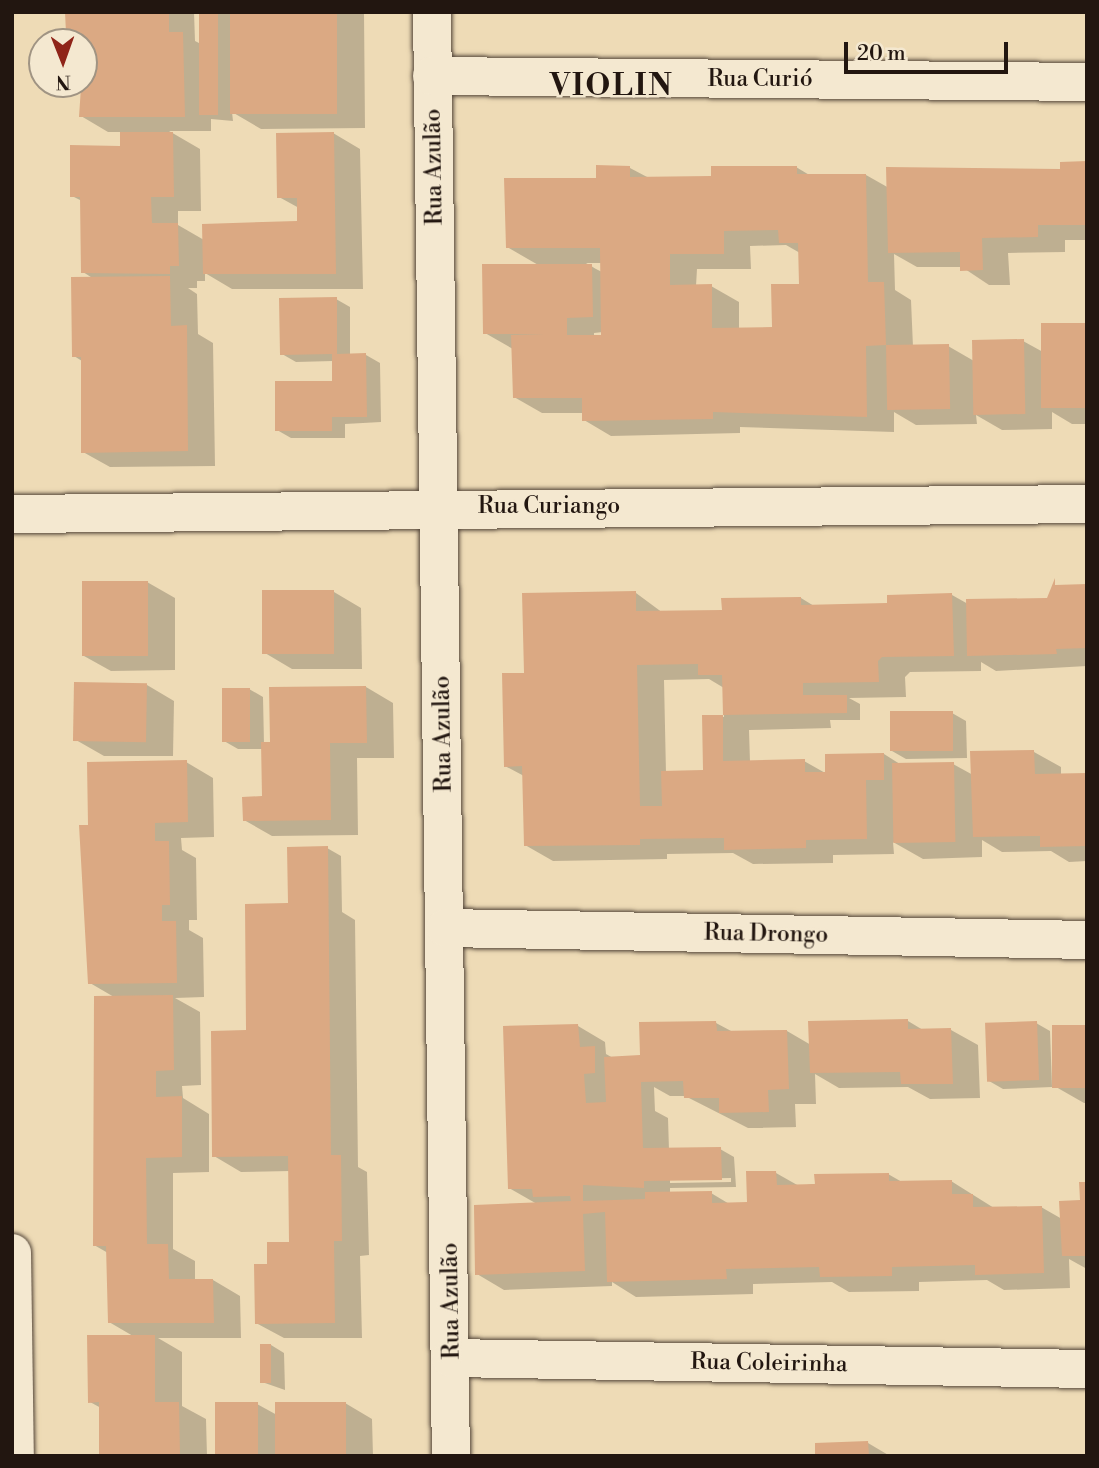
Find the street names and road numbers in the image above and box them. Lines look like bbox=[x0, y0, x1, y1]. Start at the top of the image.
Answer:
street label: Rua Curió bbox=[707, 65, 813, 93]
street label: Rua Azulão bbox=[419, 108, 449, 226]
street label: Rua Curiango bbox=[478, 492, 620, 520]
street label: Rua Azulão bbox=[428, 675, 458, 793]
street label: Rua Drongo bbox=[704, 919, 828, 949]
street label: Rua Azulão bbox=[436, 1242, 466, 1360]
street label: Rua Coleirinha bbox=[690, 1348, 848, 1378]

